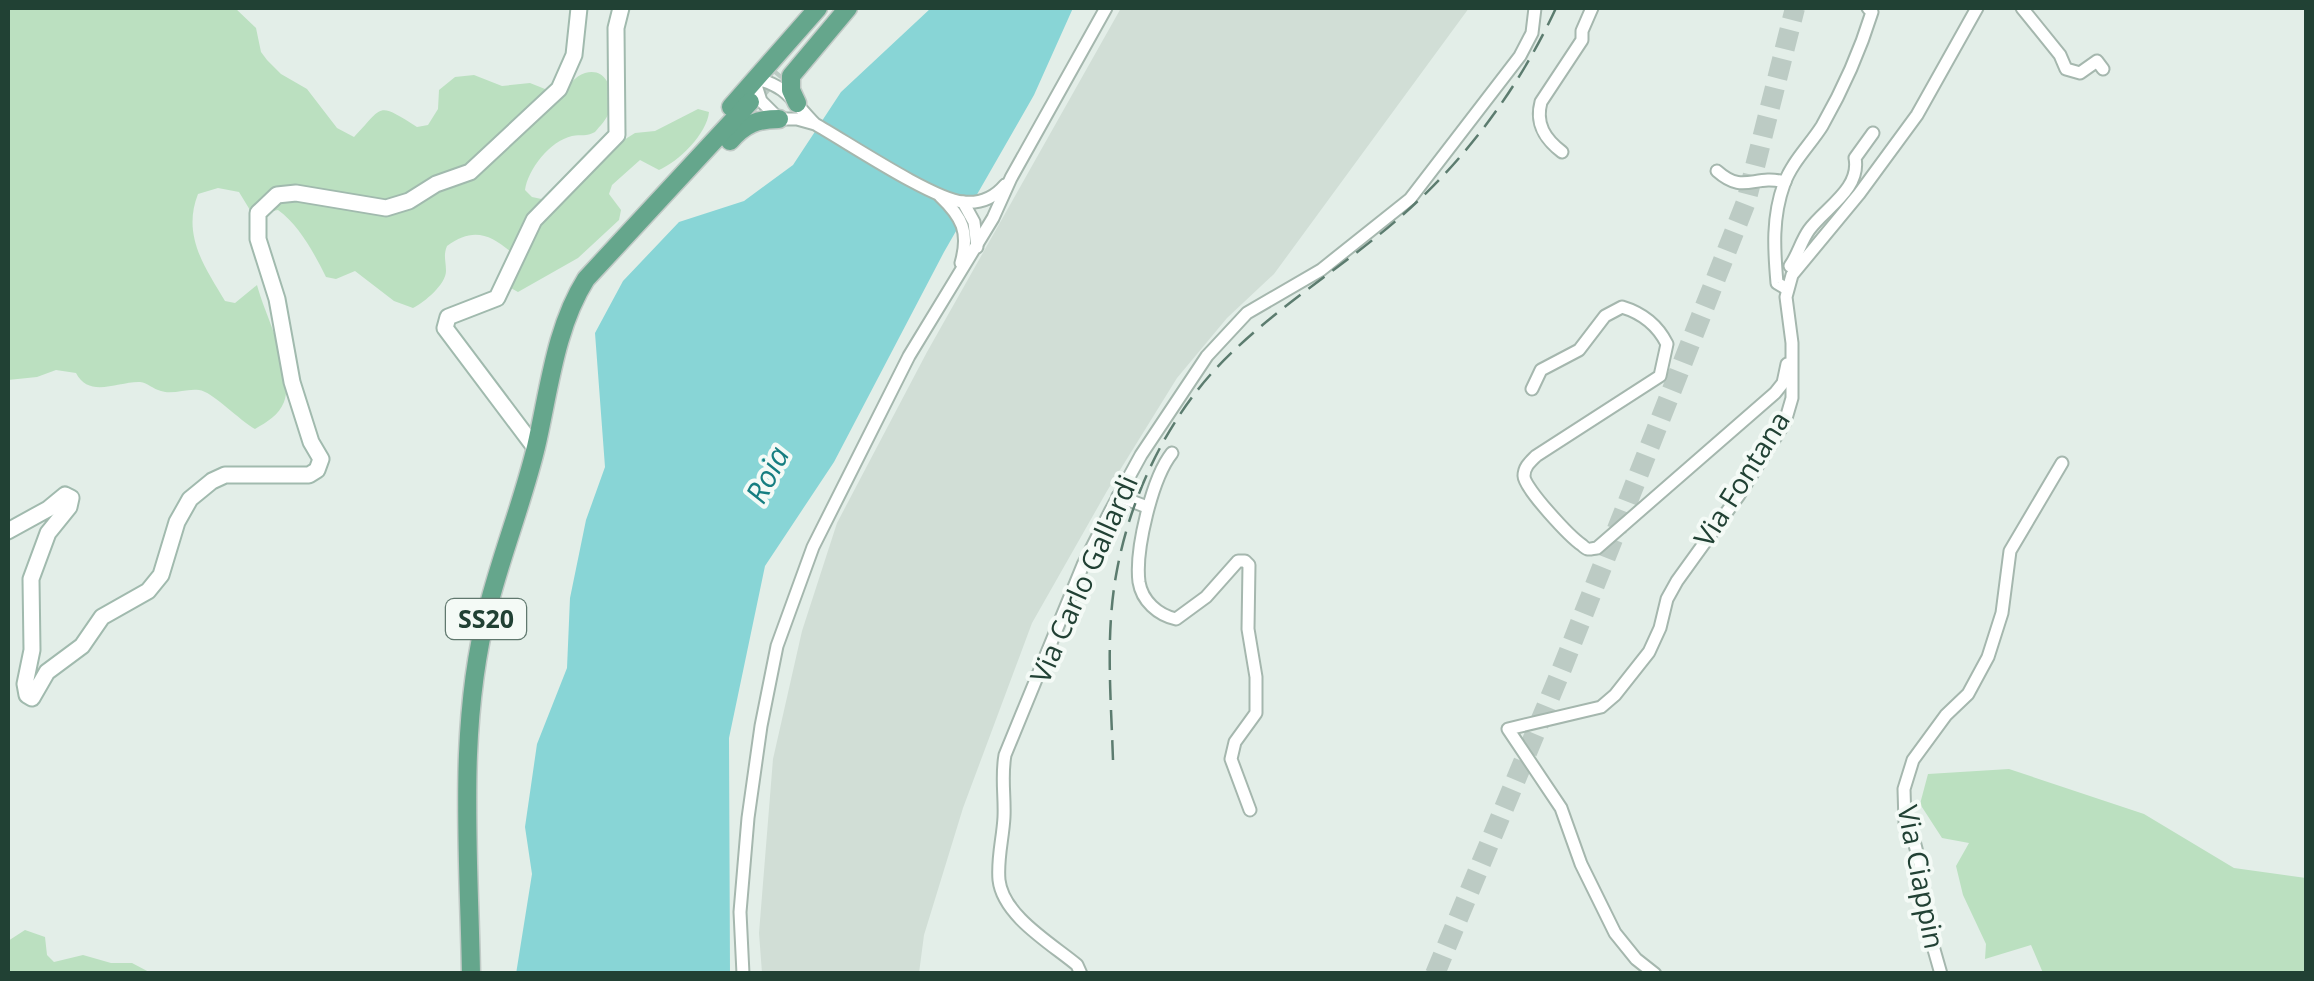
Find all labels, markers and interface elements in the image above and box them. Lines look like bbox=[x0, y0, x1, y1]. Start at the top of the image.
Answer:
street label: Via Fontana bbox=[1684, 403, 1798, 554]
water label: Roia bbox=[735, 439, 798, 510]
street label: Via Carlo Gallardi bbox=[1020, 469, 1146, 688]
road number: SS20 bbox=[446, 599, 526, 639]
street label: Via Ciappin bbox=[1889, 802, 1955, 952]

